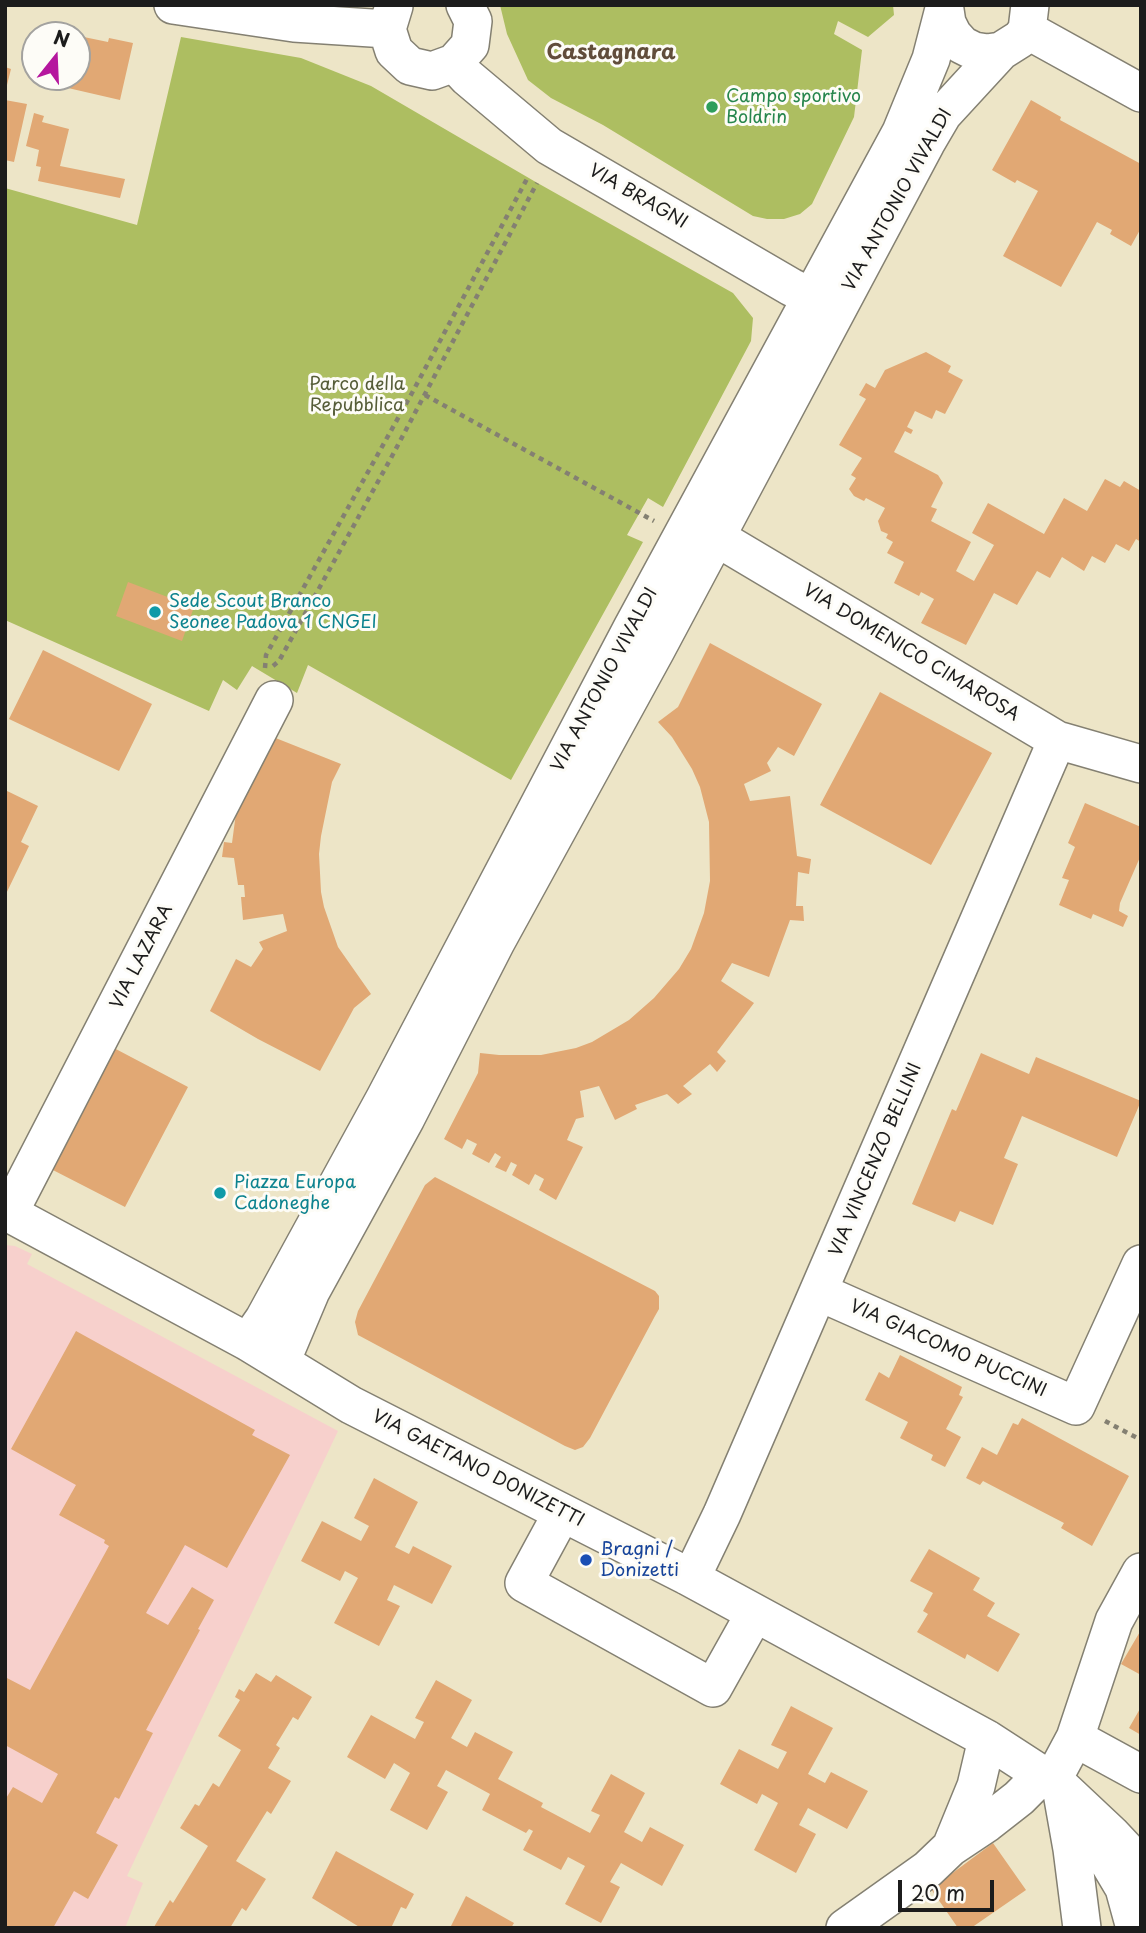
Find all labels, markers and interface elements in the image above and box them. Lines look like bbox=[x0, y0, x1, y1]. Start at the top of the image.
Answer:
north arrow bbox=[21, 21, 91, 91]
text: N bbox=[50, 22, 73, 54]
district label: Castagnara bbox=[546, 40, 676, 66]
place label: Campo sportivo Boldrin bbox=[726, 86, 861, 128]
marker: Campo sportivo Boldrin bbox=[704, 99, 720, 115]
street label: VIA ANTONIO VIVALDI bbox=[839, 105, 957, 295]
street label: VIA BRAGNI bbox=[585, 160, 691, 234]
park label: Parco della Repubblica bbox=[309, 374, 405, 416]
street label: VIA DOMENICO CIMAROSA bbox=[799, 580, 1023, 726]
street label: VIA ANTONIO VIVALDI bbox=[547, 584, 663, 776]
place label: Sede Scout Branco Seonee Padova 1 CNGEI bbox=[169, 591, 377, 634]
marker: Sede Scout Branco Seonee Padova 1 CNGEI bbox=[147, 604, 163, 620]
street label: VIA LAZARA bbox=[106, 901, 178, 1013]
street label: VIA VINCENZO BELLINI bbox=[825, 1060, 927, 1260]
place label: Piazza Europa Cadoneghe bbox=[234, 1172, 356, 1214]
marker: Piazza Europa Cadoneghe bbox=[212, 1185, 228, 1201]
street label: VIA GIACOMO PUCCINI bbox=[846, 1296, 1050, 1402]
street label: VIA GAETANO DONIZETTI bbox=[368, 1406, 588, 1532]
place label: Bragni / Donizetti bbox=[600, 1539, 679, 1582]
marker: Bragni / Donizetti bbox=[578, 1552, 594, 1568]
scale bar bbox=[901, 1867, 997, 1911]
text: 20 m bbox=[911, 1876, 965, 1908]

